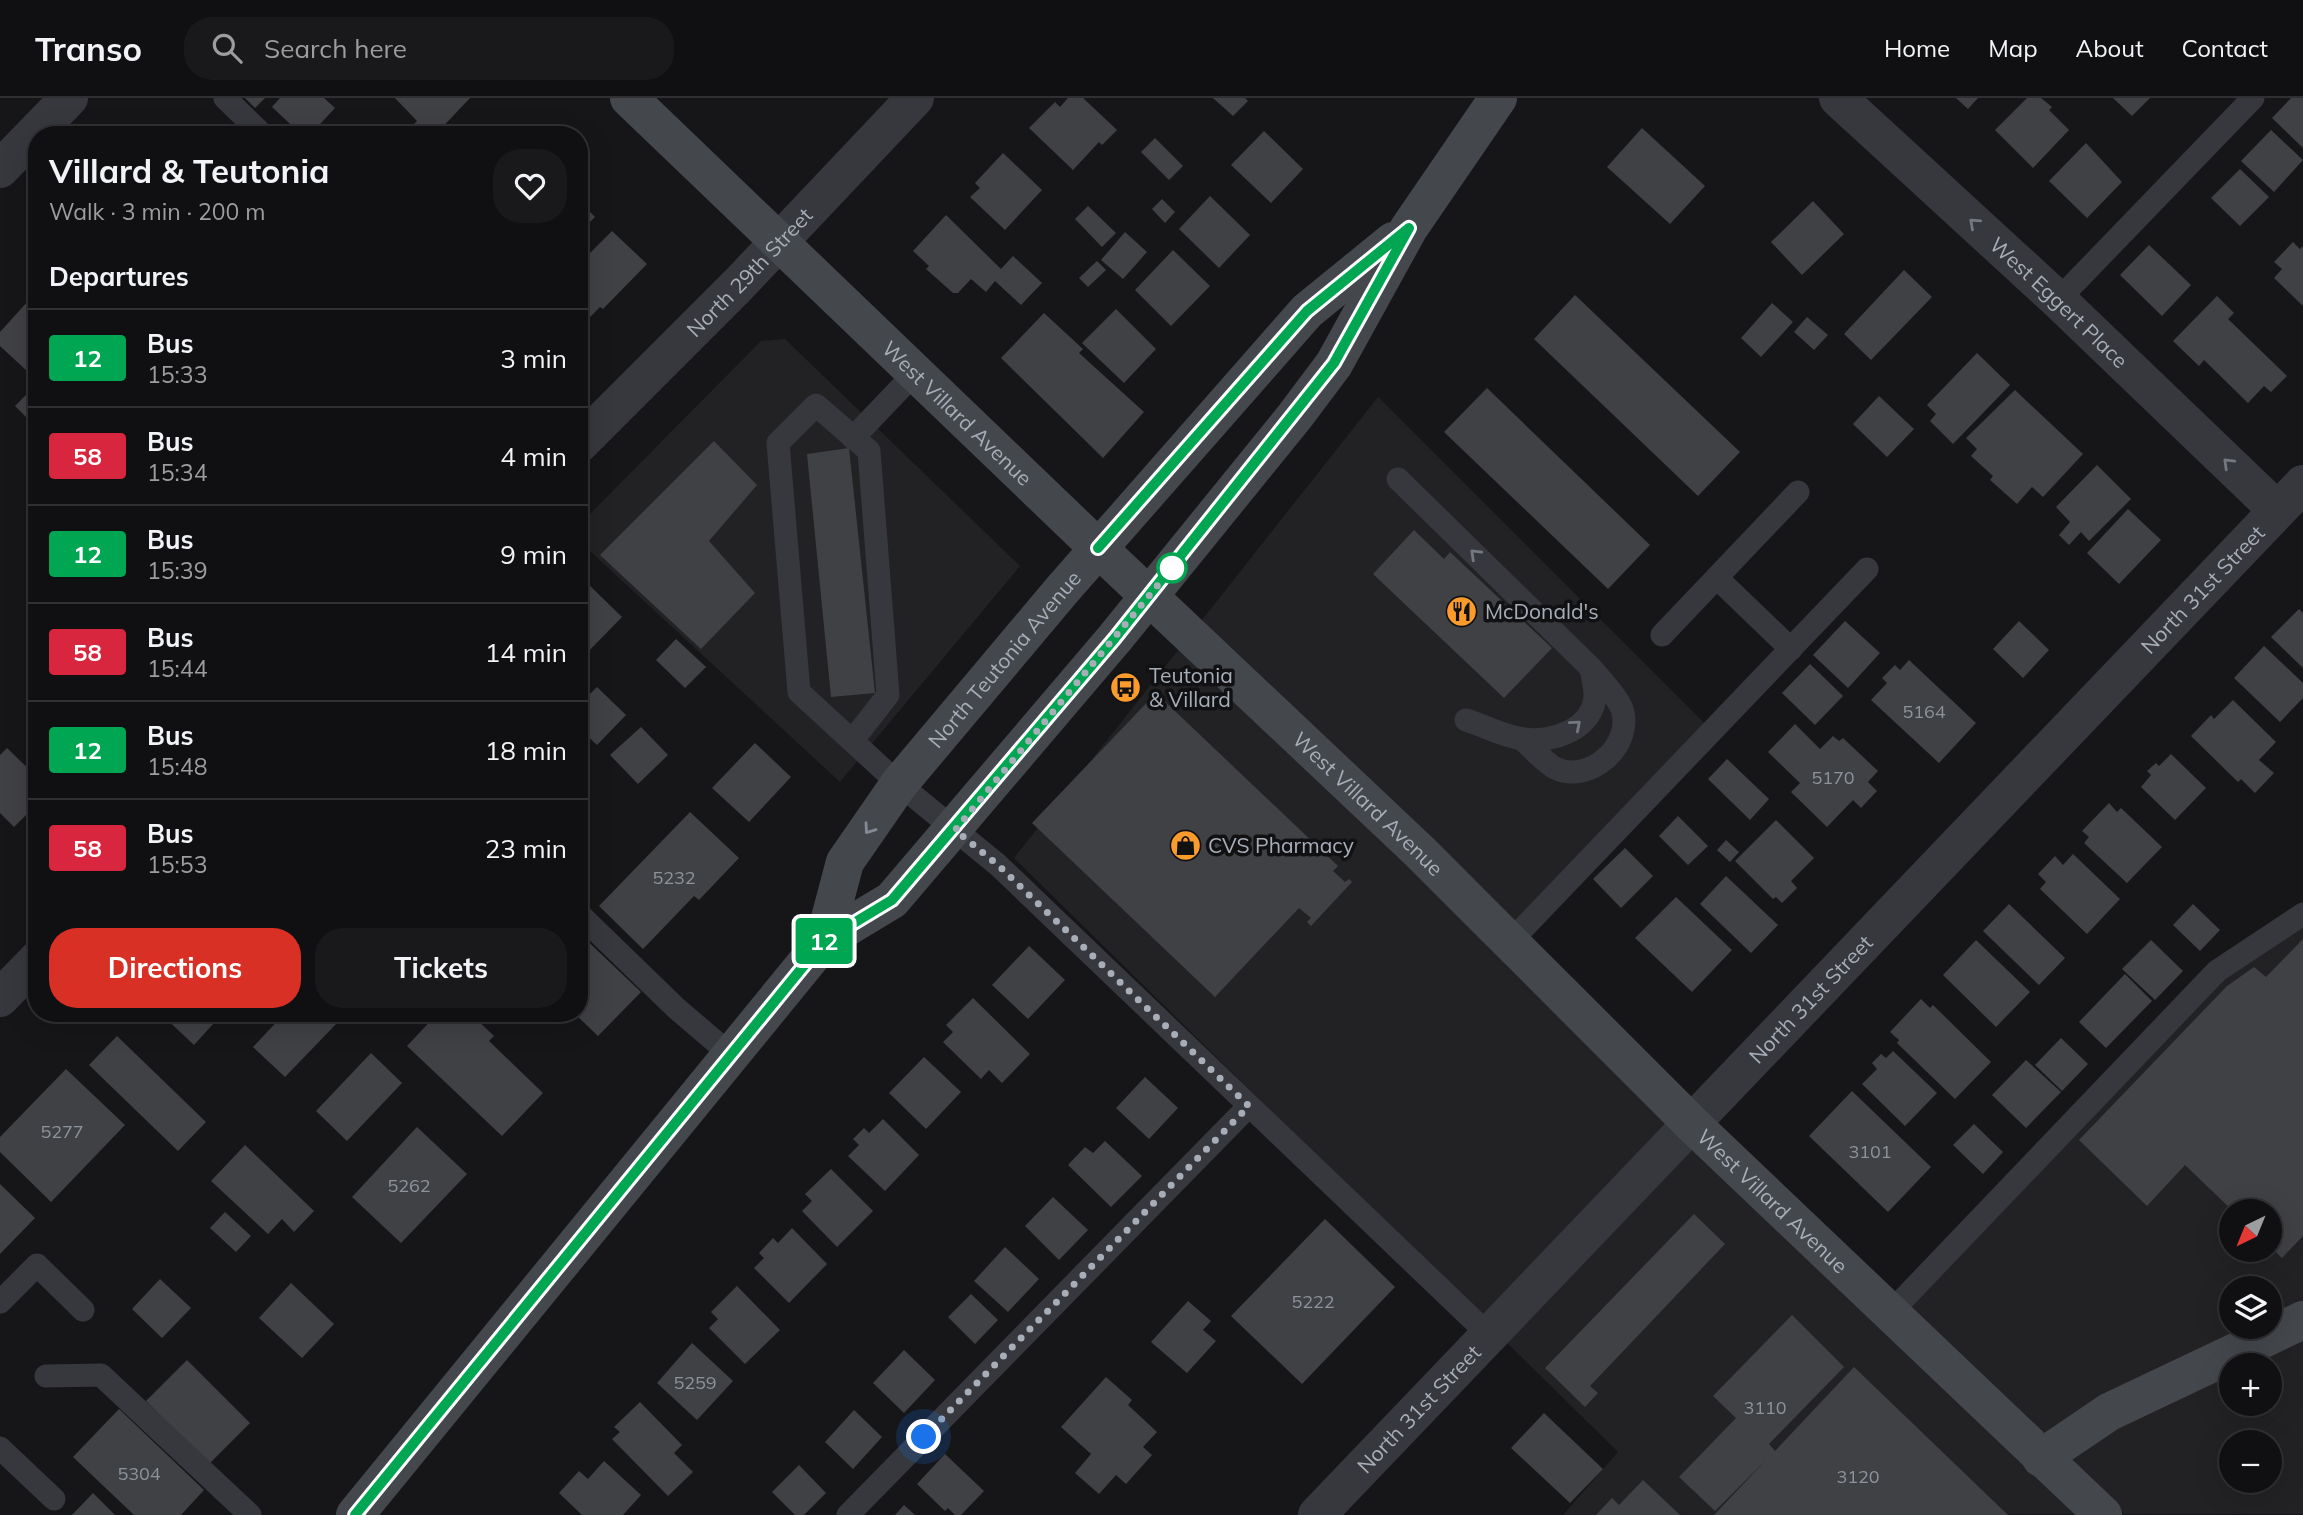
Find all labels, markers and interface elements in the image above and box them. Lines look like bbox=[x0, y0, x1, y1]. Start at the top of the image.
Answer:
search box bbox=[184, 17, 674, 80]
text: Transo bbox=[35, 28, 142, 69]
icon: search bbox=[208, 29, 246, 67]
text: Search here bbox=[264, 32, 407, 65]
text: Home bbox=[1884, 33, 1950, 63]
text: Map bbox=[1988, 33, 2038, 63]
text: About bbox=[2076, 33, 2144, 63]
text: Contact bbox=[2182, 33, 2268, 63]
button: heart bbox=[493, 149, 567, 223]
text: Villard & Teutonia bbox=[49, 150, 330, 191]
text: Walk · 3 min · 200 m bbox=[49, 197, 266, 226]
street label: North 29th Street bbox=[681, 202, 818, 342]
one-way arrow bbox=[1969, 218, 1982, 231]
street label: West Eggert Place bbox=[1985, 231, 2134, 373]
text: Departures bbox=[49, 260, 189, 293]
text: Bus bbox=[147, 327, 193, 360]
street label: West Villard Avenue bbox=[877, 335, 1038, 491]
text: 3 min bbox=[500, 342, 567, 375]
text: 12 bbox=[73, 343, 102, 373]
text: 15:33 bbox=[147, 360, 207, 389]
text: Bus bbox=[147, 425, 193, 458]
text: 4 min bbox=[500, 440, 567, 473]
text: 58 bbox=[73, 441, 102, 471]
text: 15:34 bbox=[147, 458, 207, 487]
one-way arrow bbox=[2223, 459, 2236, 472]
street label: North 31st Street bbox=[2135, 520, 2270, 659]
text: Bus bbox=[147, 523, 193, 556]
text: 9 min bbox=[500, 538, 567, 571]
text: 12 bbox=[73, 539, 102, 569]
one-way arrow bbox=[1470, 550, 1483, 563]
unlabelled marker bbox=[1157, 553, 1187, 583]
text: 15:39 bbox=[147, 556, 207, 585]
street label: North Teutonia Avenue bbox=[922, 565, 1086, 753]
restaurant icon: McDonald's bbox=[1445, 594, 1479, 628]
place label: McDonald's bbox=[1485, 598, 1599, 624]
text: Bus bbox=[147, 621, 193, 654]
text: 14 min bbox=[485, 636, 567, 669]
text: 58 bbox=[73, 637, 102, 667]
text: 15:44 bbox=[147, 654, 207, 683]
place label: Teutonia & Villard bbox=[1149, 662, 1233, 712]
bus stop icon: Teutonia & Villard bbox=[1109, 670, 1143, 704]
house number: 5164 bbox=[1902, 700, 1946, 723]
text: Bus bbox=[147, 719, 193, 752]
one-way arrow bbox=[1568, 721, 1581, 733]
street label: West Villard Avenue bbox=[1288, 726, 1449, 881]
text: 18 min bbox=[485, 734, 567, 767]
text: 12 bbox=[73, 735, 102, 765]
text: 15:48 bbox=[147, 752, 207, 781]
house number: 5170 bbox=[1811, 766, 1855, 789]
text: Bus bbox=[147, 817, 193, 850]
one-way arrow bbox=[865, 821, 877, 834]
shop icon: CVS Pharmacy bbox=[1168, 828, 1202, 862]
text: 23 min bbox=[485, 832, 567, 865]
place label: CVS Pharmacy bbox=[1208, 832, 1354, 858]
text: 58 bbox=[73, 833, 102, 863]
text: 15:53 bbox=[147, 850, 207, 879]
house number: 5232 bbox=[652, 866, 696, 889]
line badge: 12 bbox=[792, 918, 856, 964]
text: 12 bbox=[810, 926, 838, 956]
button: Directions bbox=[49, 928, 301, 1008]
button: Tickets bbox=[315, 928, 567, 1008]
street label: North 31st Street bbox=[1743, 929, 1878, 1069]
house number: 5277 bbox=[40, 1120, 84, 1143]
street label: West Villard Avenue bbox=[1692, 1123, 1853, 1278]
house number: 3101 bbox=[1848, 1140, 1892, 1163]
house number: 5262 bbox=[387, 1174, 431, 1197]
north arrow bbox=[2219, 1199, 2282, 1262]
map controls bbox=[2219, 1199, 2282, 1493]
button: layers bbox=[2219, 1276, 2282, 1339]
house number: 5222 bbox=[1291, 1290, 1335, 1313]
street label: North 31st Street bbox=[1351, 1339, 1486, 1478]
button: + bbox=[2219, 1353, 2282, 1416]
house number: 5259 bbox=[673, 1371, 717, 1394]
house number: 3110 bbox=[1743, 1396, 1787, 1419]
your location bbox=[906, 1419, 941, 1454]
button: − bbox=[2219, 1430, 2282, 1493]
house number: 5304 bbox=[117, 1462, 161, 1485]
house number: 3120 bbox=[1836, 1465, 1880, 1488]

